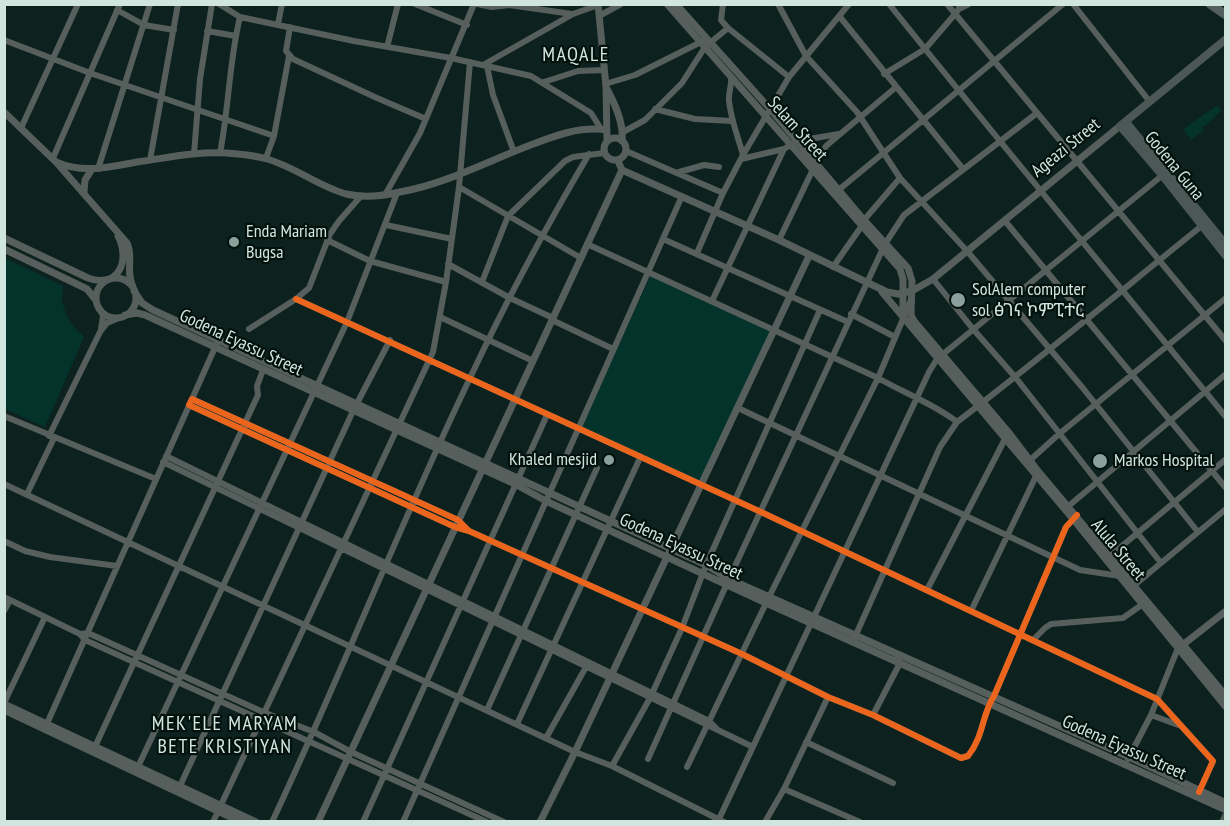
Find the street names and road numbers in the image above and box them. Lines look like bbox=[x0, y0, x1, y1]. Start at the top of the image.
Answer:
street label: Selam Street bbox=[762, 92, 832, 166]
street label: Ageazi Street bbox=[1027, 114, 1105, 182]
street label: Godena Guna bbox=[1140, 127, 1208, 205]
street label: Godena Eyassu Street bbox=[176, 305, 306, 381]
street label: Godena Eyassu Street bbox=[616, 509, 746, 585]
street label: Alula Street bbox=[1086, 515, 1150, 585]
street label: Godena Eyassu Street bbox=[1059, 711, 1189, 785]

